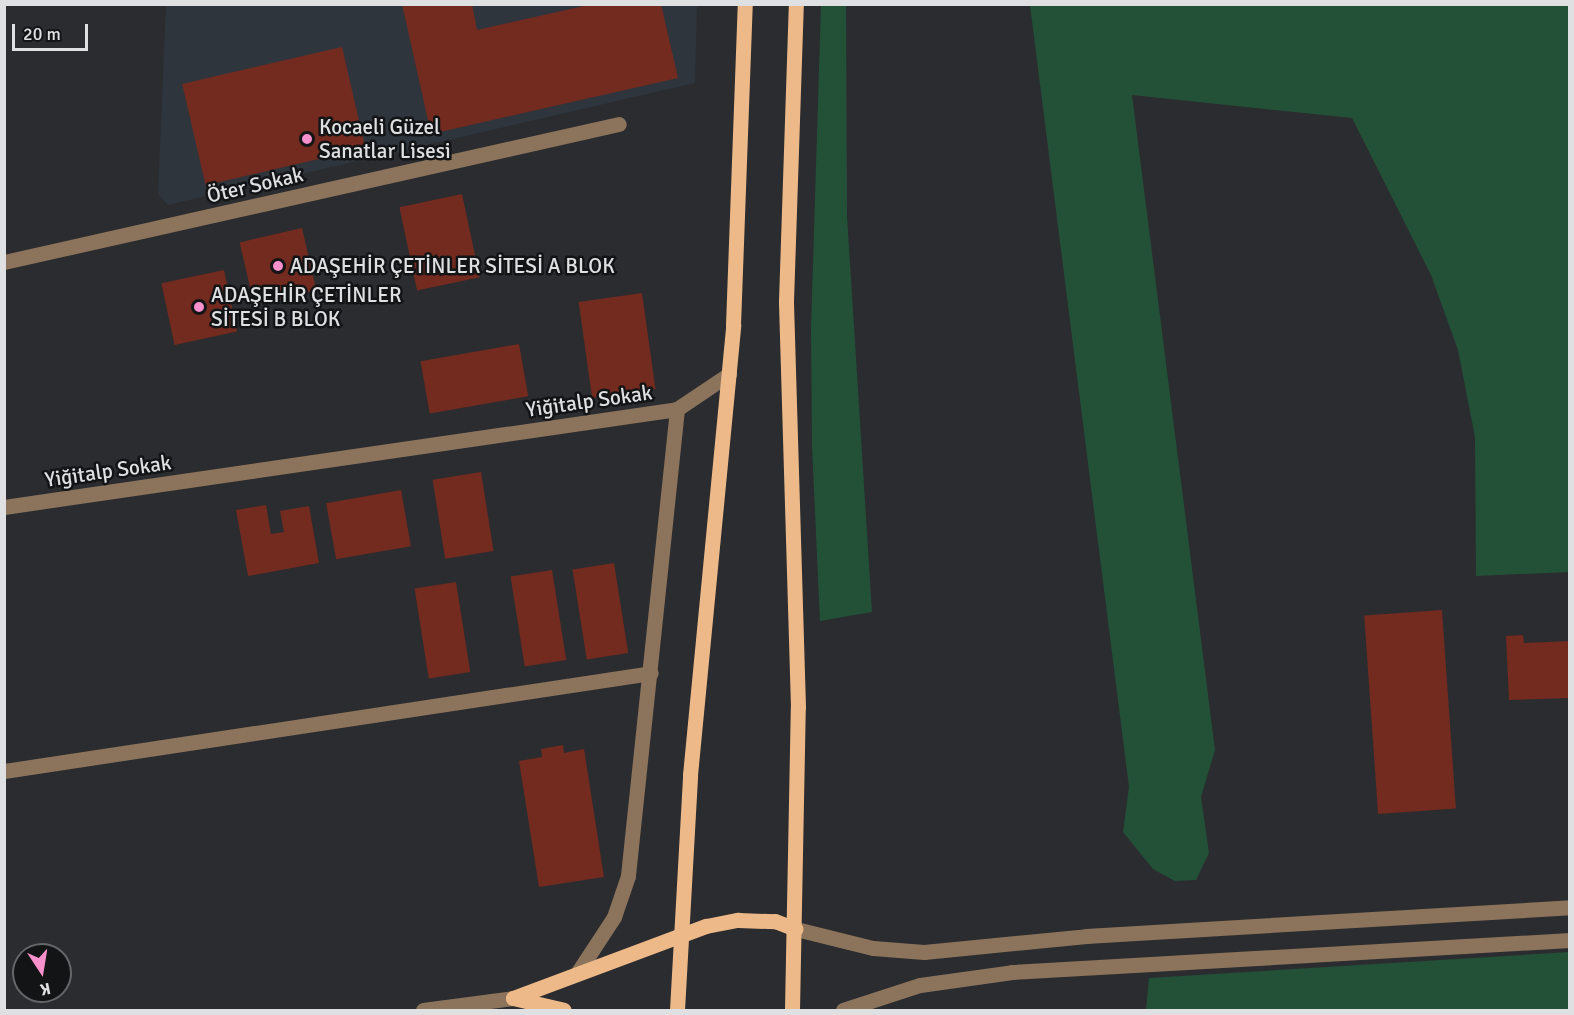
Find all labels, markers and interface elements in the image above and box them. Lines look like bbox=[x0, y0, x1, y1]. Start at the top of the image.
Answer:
scale bar bbox=[15, 12, 92, 50]
text: 20 m bbox=[23, 23, 61, 45]
place label: Kocaeli Güzel Sanatlar Lisesi bbox=[319, 114, 451, 164]
marker: Kocaeli Güzel Sanatlar Lisesi bbox=[300, 132, 314, 146]
street label: Öter Sokak bbox=[204, 162, 306, 208]
place label: ADAŞEHİR ÇETİNLER SİTESİ A BLOK bbox=[290, 253, 615, 279]
marker: ADAŞEHİR ÇETİNLER SİTESİ A BLOK bbox=[271, 259, 285, 273]
place label: ADAŞEHİR ÇETİNLER SİTESİ B BLOK bbox=[211, 282, 402, 332]
marker: ADAŞEHİR ÇETİNLER SİTESİ B BLOK bbox=[192, 300, 206, 314]
street label: Yiğitalp Sokak bbox=[524, 380, 654, 422]
street label: Yiğitalp Sokak bbox=[43, 450, 173, 492]
north arrow bbox=[12, 943, 72, 1003]
text: K bbox=[38, 978, 52, 999]

